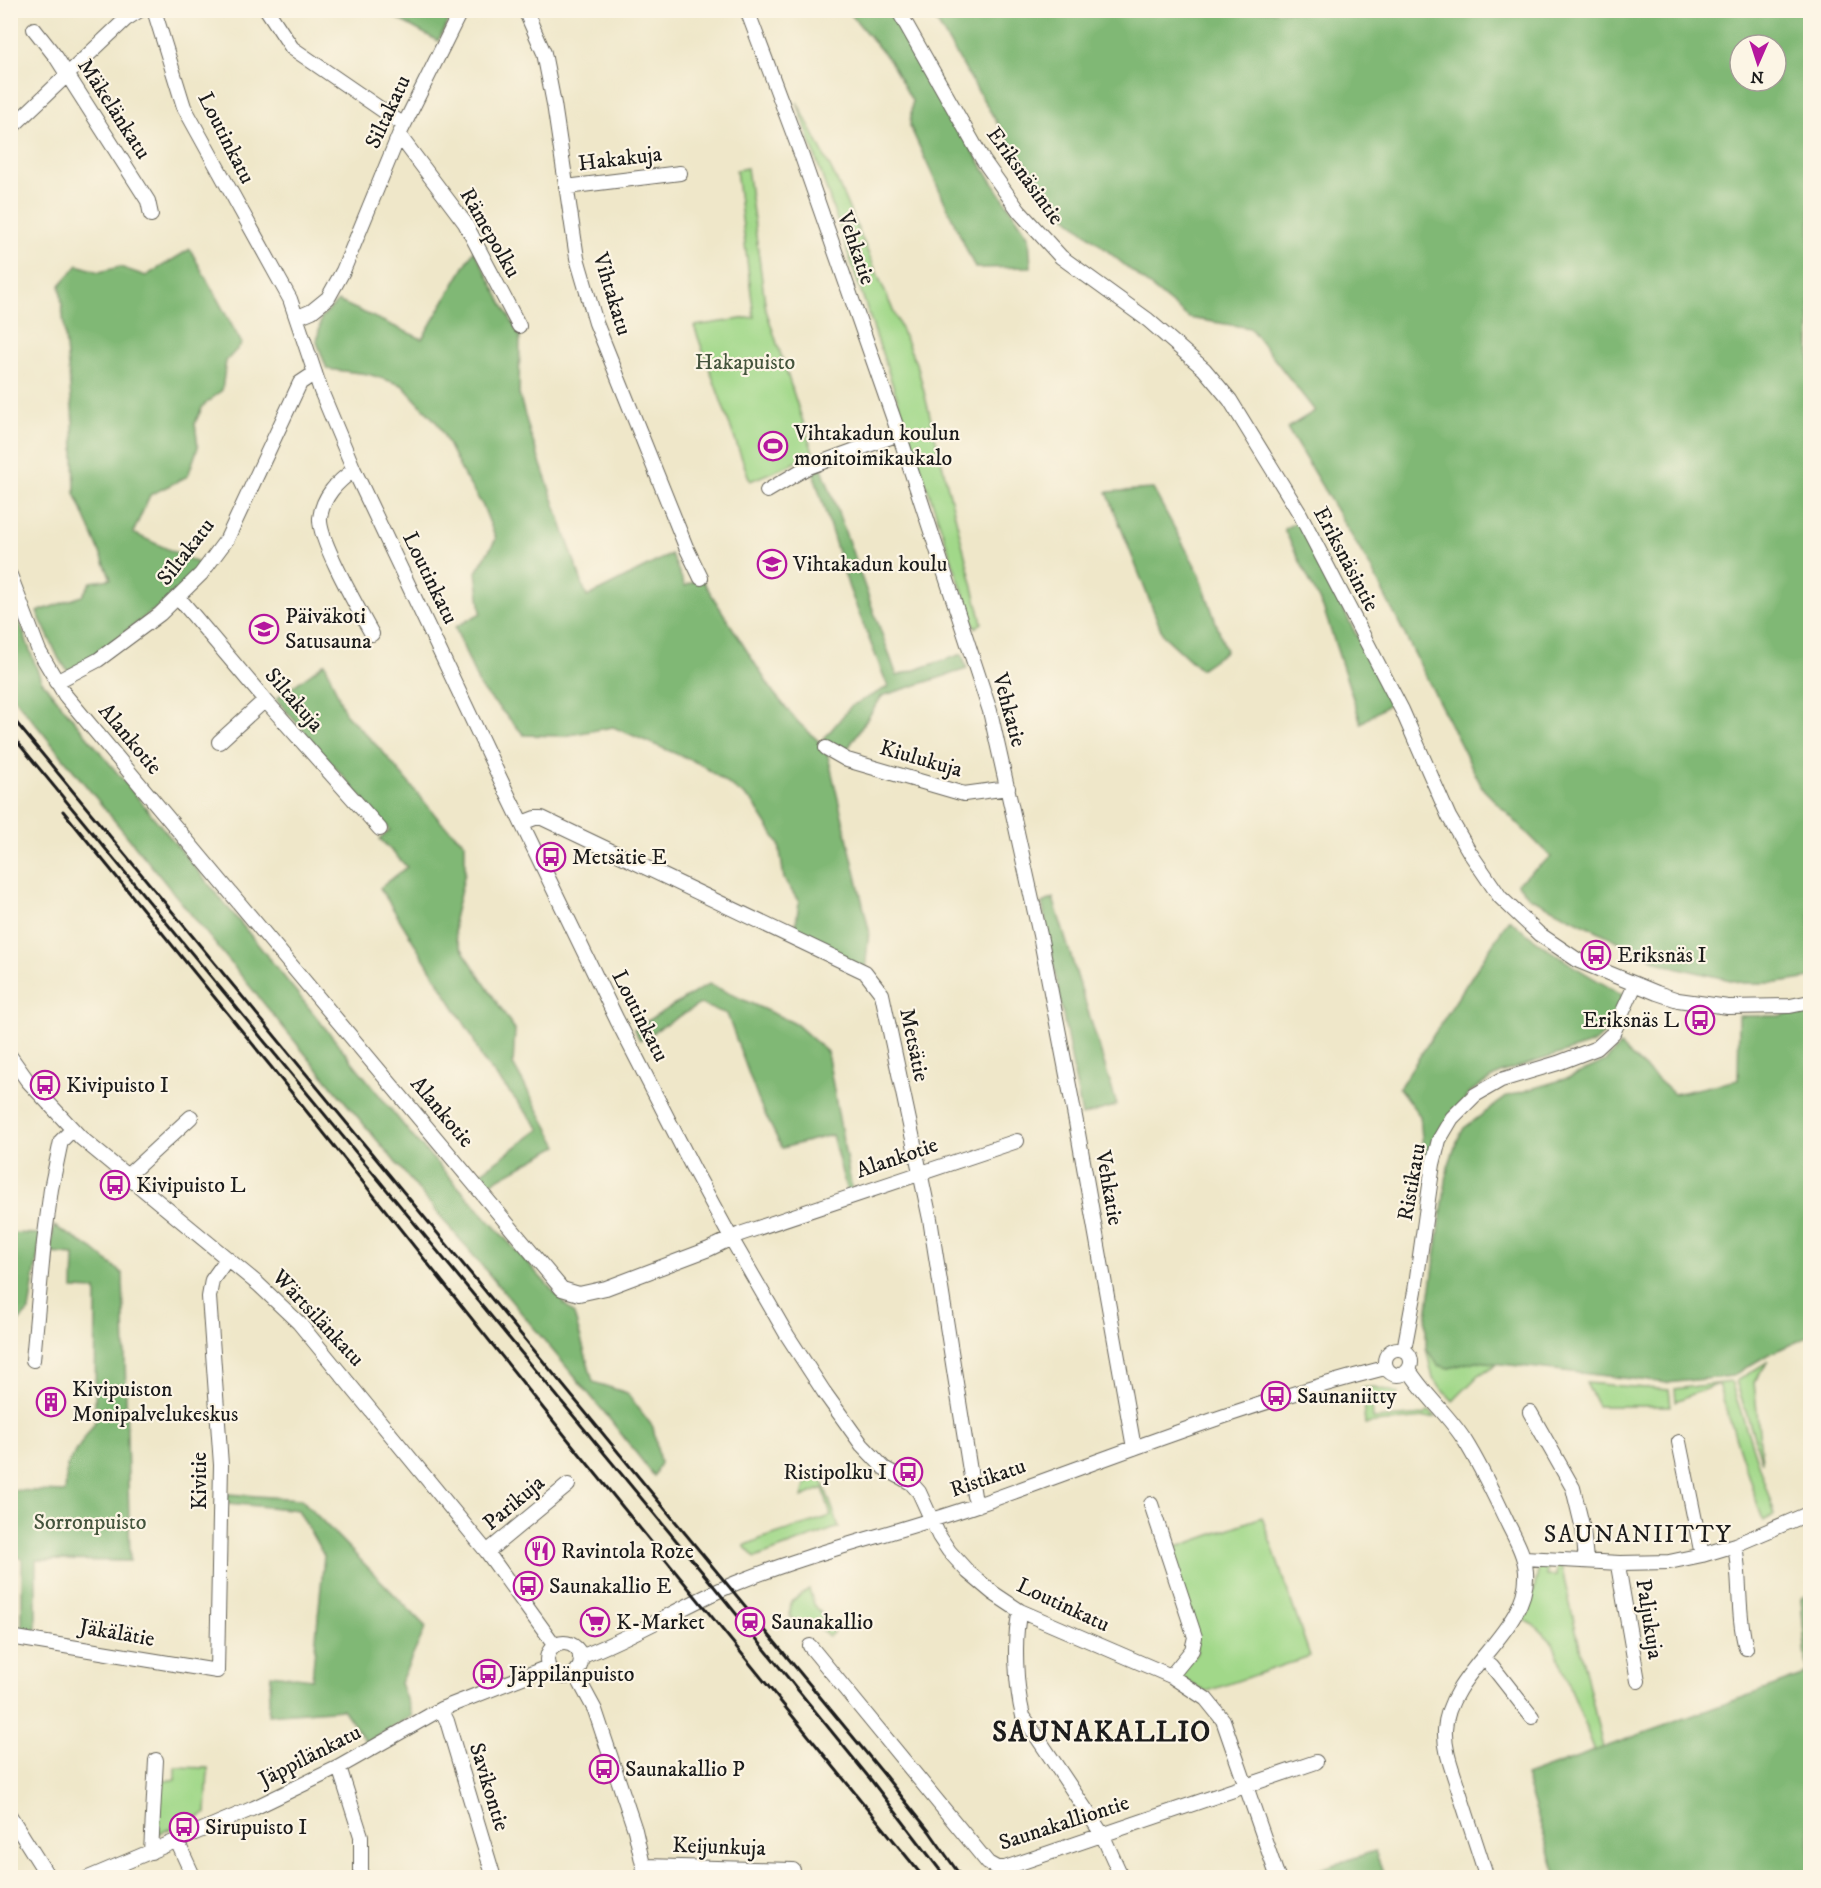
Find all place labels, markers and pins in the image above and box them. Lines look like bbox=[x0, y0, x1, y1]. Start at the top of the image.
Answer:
place label: Vihtakadun koulun monitoimikaukalo bbox=[793, 420, 960, 472]
sports icon: Vihtakadun koulun monitoimikaukalo bbox=[757, 430, 789, 462]
school or university icon: Vihtakadun koulu bbox=[756, 548, 788, 580]
place label: Vihtakadun koulu bbox=[792, 551, 947, 578]
place label: Päiväkoti Satusauna bbox=[285, 603, 372, 655]
school or university icon: Päiväkoti Satusauna bbox=[248, 613, 280, 645]
bus stop icon: Metsätie E bbox=[535, 841, 567, 873]
place label: Metsätie E bbox=[572, 844, 667, 871]
bus stop icon: Eriksnäs I bbox=[1580, 939, 1612, 971]
place label: Eriksnäs I bbox=[1617, 942, 1707, 969]
bus stop icon: Eriksnäs L bbox=[1684, 1004, 1716, 1036]
place label: Eriksnäs L bbox=[1583, 1007, 1679, 1034]
bus stop icon: Kivipuisto I bbox=[29, 1069, 61, 1101]
place label: Kivipuisto I bbox=[66, 1072, 169, 1099]
bus stop icon: Kivipuisto L bbox=[99, 1169, 131, 1201]
place label: Kivipuisto L bbox=[136, 1172, 246, 1199]
place label: Kivipuiston Monipalvelukeskus bbox=[72, 1376, 238, 1428]
bus stop icon: Saunaniitty bbox=[1260, 1380, 1292, 1412]
place label: Saunaniitty bbox=[1297, 1383, 1397, 1410]
building icon: Kivipuiston Monipalvelukeskus bbox=[35, 1386, 67, 1418]
bus stop icon: Ristipolku I bbox=[892, 1456, 924, 1488]
place label: Ristipolku I bbox=[783, 1459, 887, 1486]
restaurant icon: Ravintola Roze bbox=[524, 1535, 556, 1567]
place label: Ravintola Roze bbox=[561, 1538, 694, 1565]
bus stop icon: Saunakallio E bbox=[512, 1570, 544, 1602]
place label: Saunakallio E bbox=[549, 1573, 671, 1600]
supermarket icon: K-Market bbox=[579, 1606, 611, 1638]
station icon: Saunakallio bbox=[734, 1606, 766, 1638]
place label: K-Market bbox=[616, 1609, 705, 1636]
place label: Saunakallio bbox=[771, 1609, 873, 1636]
bus stop icon: Jäppilänpuisto bbox=[472, 1658, 504, 1690]
place label: Jäppilänpuisto bbox=[507, 1661, 635, 1688]
bus stop icon: Saunakallio P bbox=[588, 1753, 620, 1785]
place label: Saunakallio P bbox=[625, 1756, 745, 1783]
bus stop icon: Sirupuisto I bbox=[168, 1811, 200, 1843]
place label: Sirupuisto I bbox=[205, 1814, 307, 1841]

